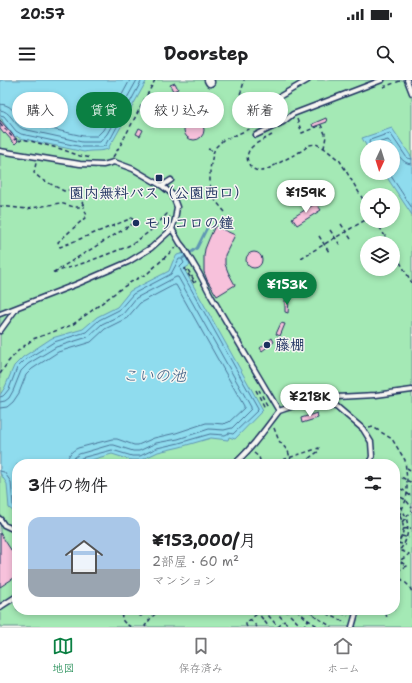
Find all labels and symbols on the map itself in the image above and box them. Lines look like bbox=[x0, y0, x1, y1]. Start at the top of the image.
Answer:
north arrow bbox=[360, 140, 400, 180]
marker: 園内無料バス（公園西口） bbox=[154, 173, 164, 183]
pin: ¥159K bbox=[278, 180, 334, 214]
place label: 園内無料バス（公園西口） bbox=[69, 183, 249, 203]
place label: モリコロの鐘 bbox=[144, 213, 234, 233]
marker: モリコロの鐘 bbox=[131, 218, 141, 228]
pin: ¥153K bbox=[259, 272, 315, 306]
place label: 藤棚 bbox=[275, 335, 305, 355]
marker: 藤棚 bbox=[262, 340, 272, 350]
water label: こいの池 bbox=[122, 365, 187, 386]
pin: ¥218K bbox=[282, 384, 338, 418]

